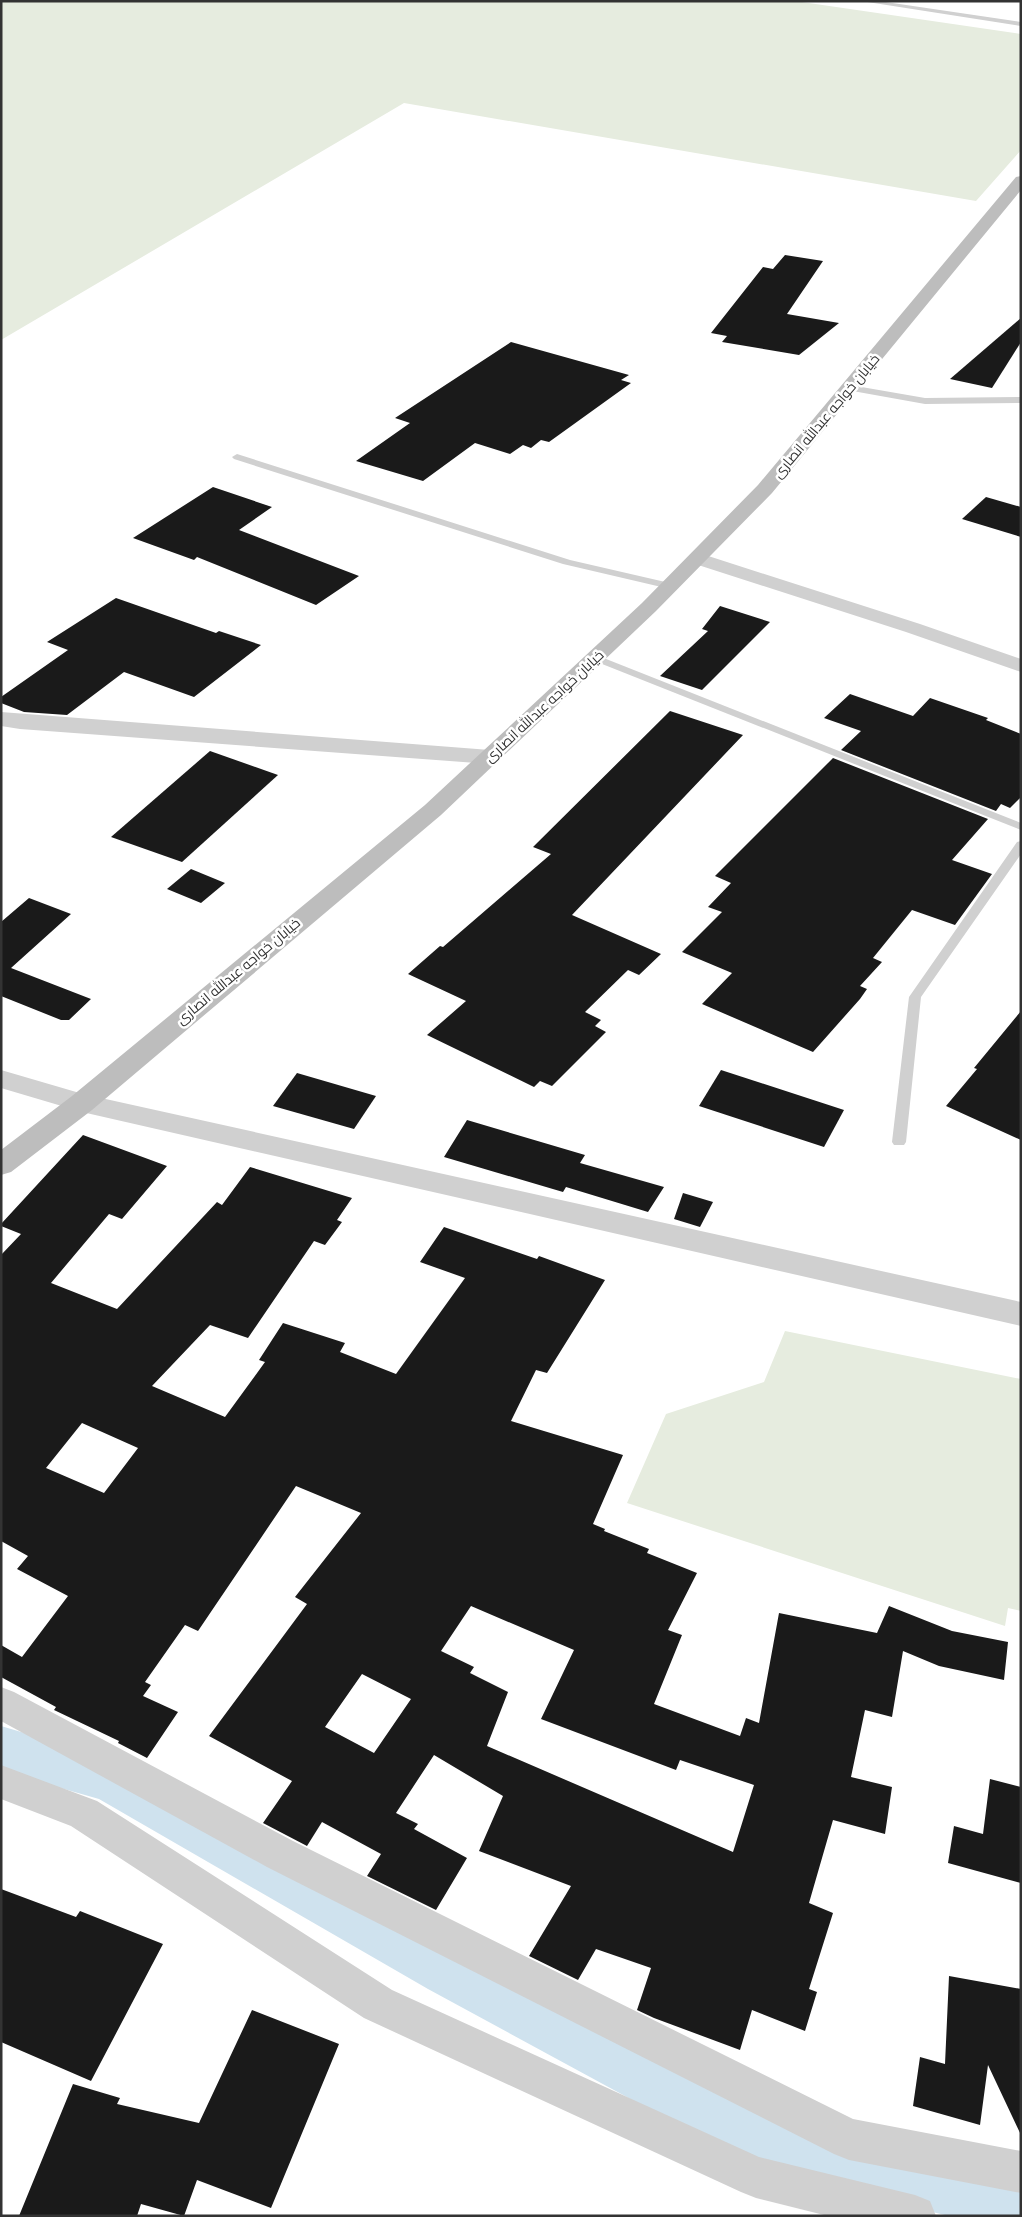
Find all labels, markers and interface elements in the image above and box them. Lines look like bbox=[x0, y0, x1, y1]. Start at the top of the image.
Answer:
street label: خیابان خواجه عبدالله انصاری bbox=[769, 350, 883, 482]
street label: خیابان خواجه عبدالله انصاری bbox=[480, 646, 608, 766]
street label: خیابان خواجه عبدالله انصاری bbox=[172, 914, 304, 1028]

